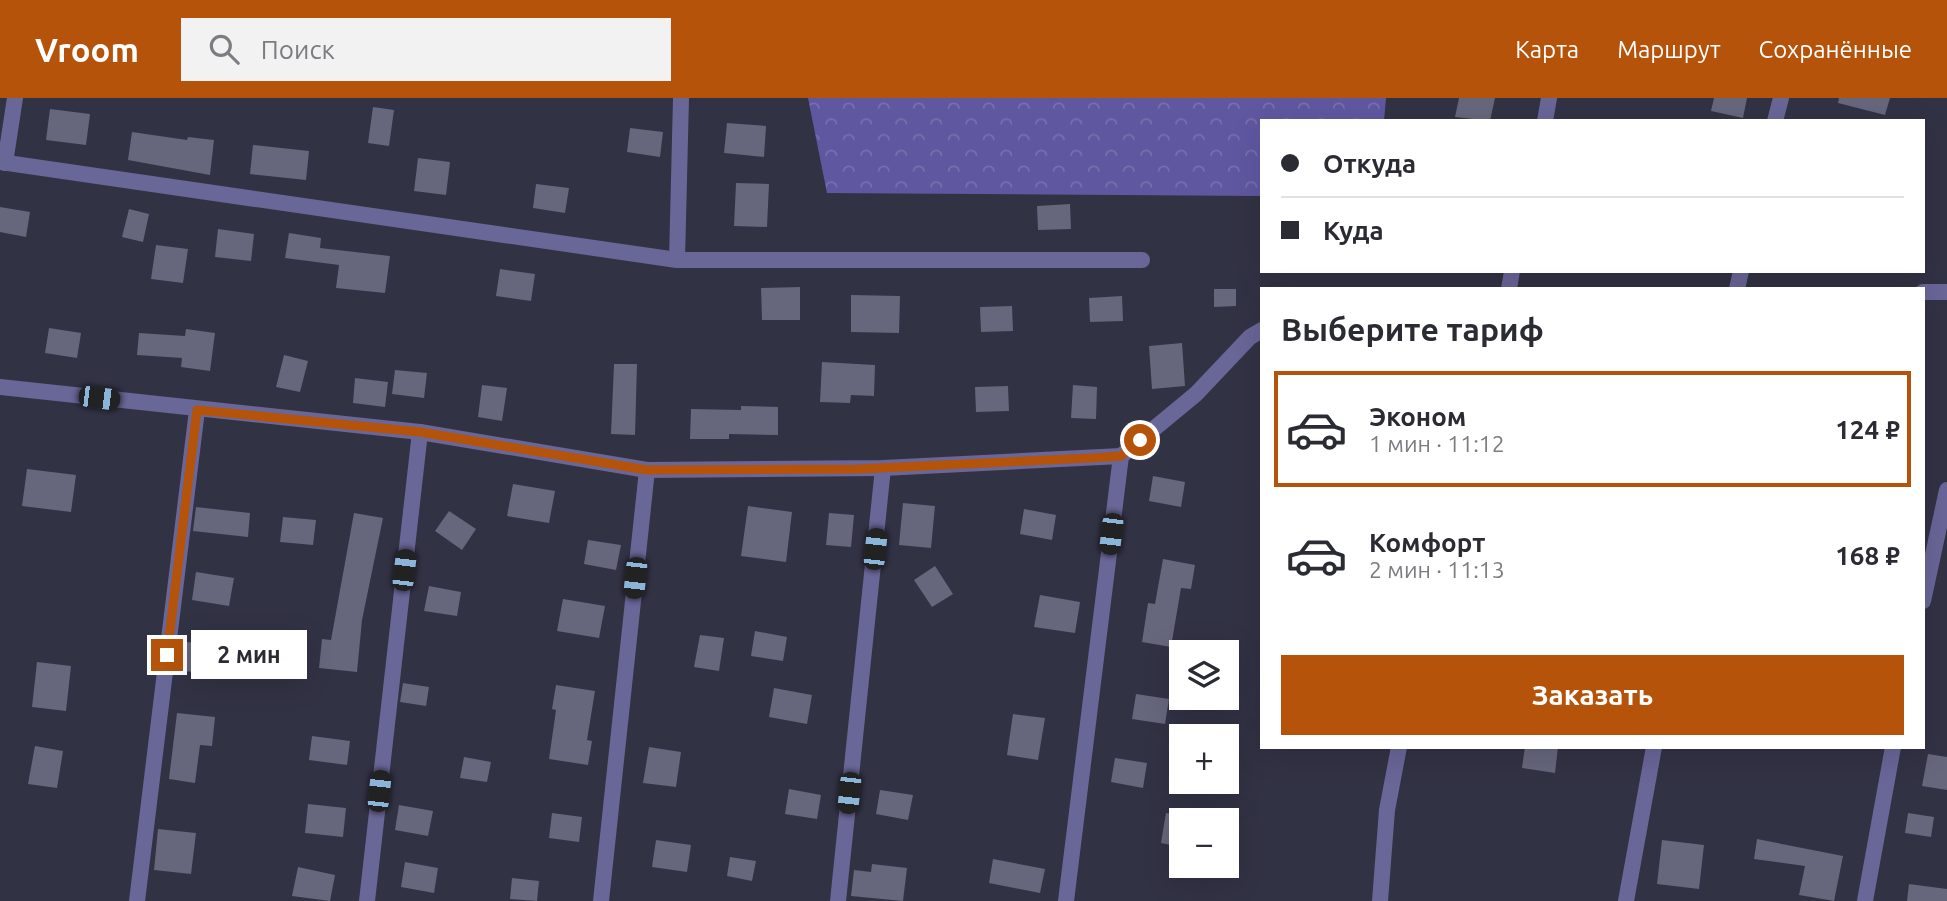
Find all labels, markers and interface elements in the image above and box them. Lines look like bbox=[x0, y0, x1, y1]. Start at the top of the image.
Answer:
search box bbox=[181, 18, 671, 81]
icon: search bbox=[205, 30, 243, 68]
text: Vroom bbox=[35, 31, 139, 68]
text: Поиск bbox=[261, 35, 335, 64]
text: Карта bbox=[1515, 36, 1579, 63]
text: Маршрут bbox=[1617, 36, 1721, 63]
text: Сохранённые bbox=[1759, 36, 1912, 63]
text: Откуда bbox=[1323, 149, 1416, 178]
text: Куда bbox=[1323, 216, 1384, 245]
text: Выберите тариф bbox=[1281, 311, 1544, 347]
car bbox=[77, 385, 122, 411]
icon: car bbox=[1285, 398, 1348, 461]
text: Эконом bbox=[1369, 402, 1466, 431]
text: 124 ₽ bbox=[1835, 415, 1900, 444]
route start bbox=[1124, 424, 1156, 456]
text: 1 мин · 11:12 bbox=[1369, 431, 1505, 456]
car bbox=[1099, 512, 1124, 556]
icon: car bbox=[1285, 524, 1348, 587]
car bbox=[863, 527, 888, 571]
text: Комфорт bbox=[1369, 528, 1485, 557]
text: 168 ₽ bbox=[1835, 541, 1900, 570]
car bbox=[392, 548, 417, 592]
car bbox=[623, 556, 648, 600]
text: 2 мин · 11:13 bbox=[1369, 557, 1505, 582]
callout: 2 мин bbox=[192, 630, 307, 680]
route end bbox=[151, 639, 183, 671]
map controls bbox=[1169, 640, 1239, 878]
button: layers bbox=[1169, 640, 1239, 710]
text: 2 мин bbox=[217, 642, 281, 667]
button: Заказать bbox=[1281, 655, 1904, 735]
button: + bbox=[1169, 724, 1239, 794]
car bbox=[367, 769, 392, 813]
car bbox=[837, 771, 862, 815]
button: − bbox=[1169, 808, 1239, 878]

